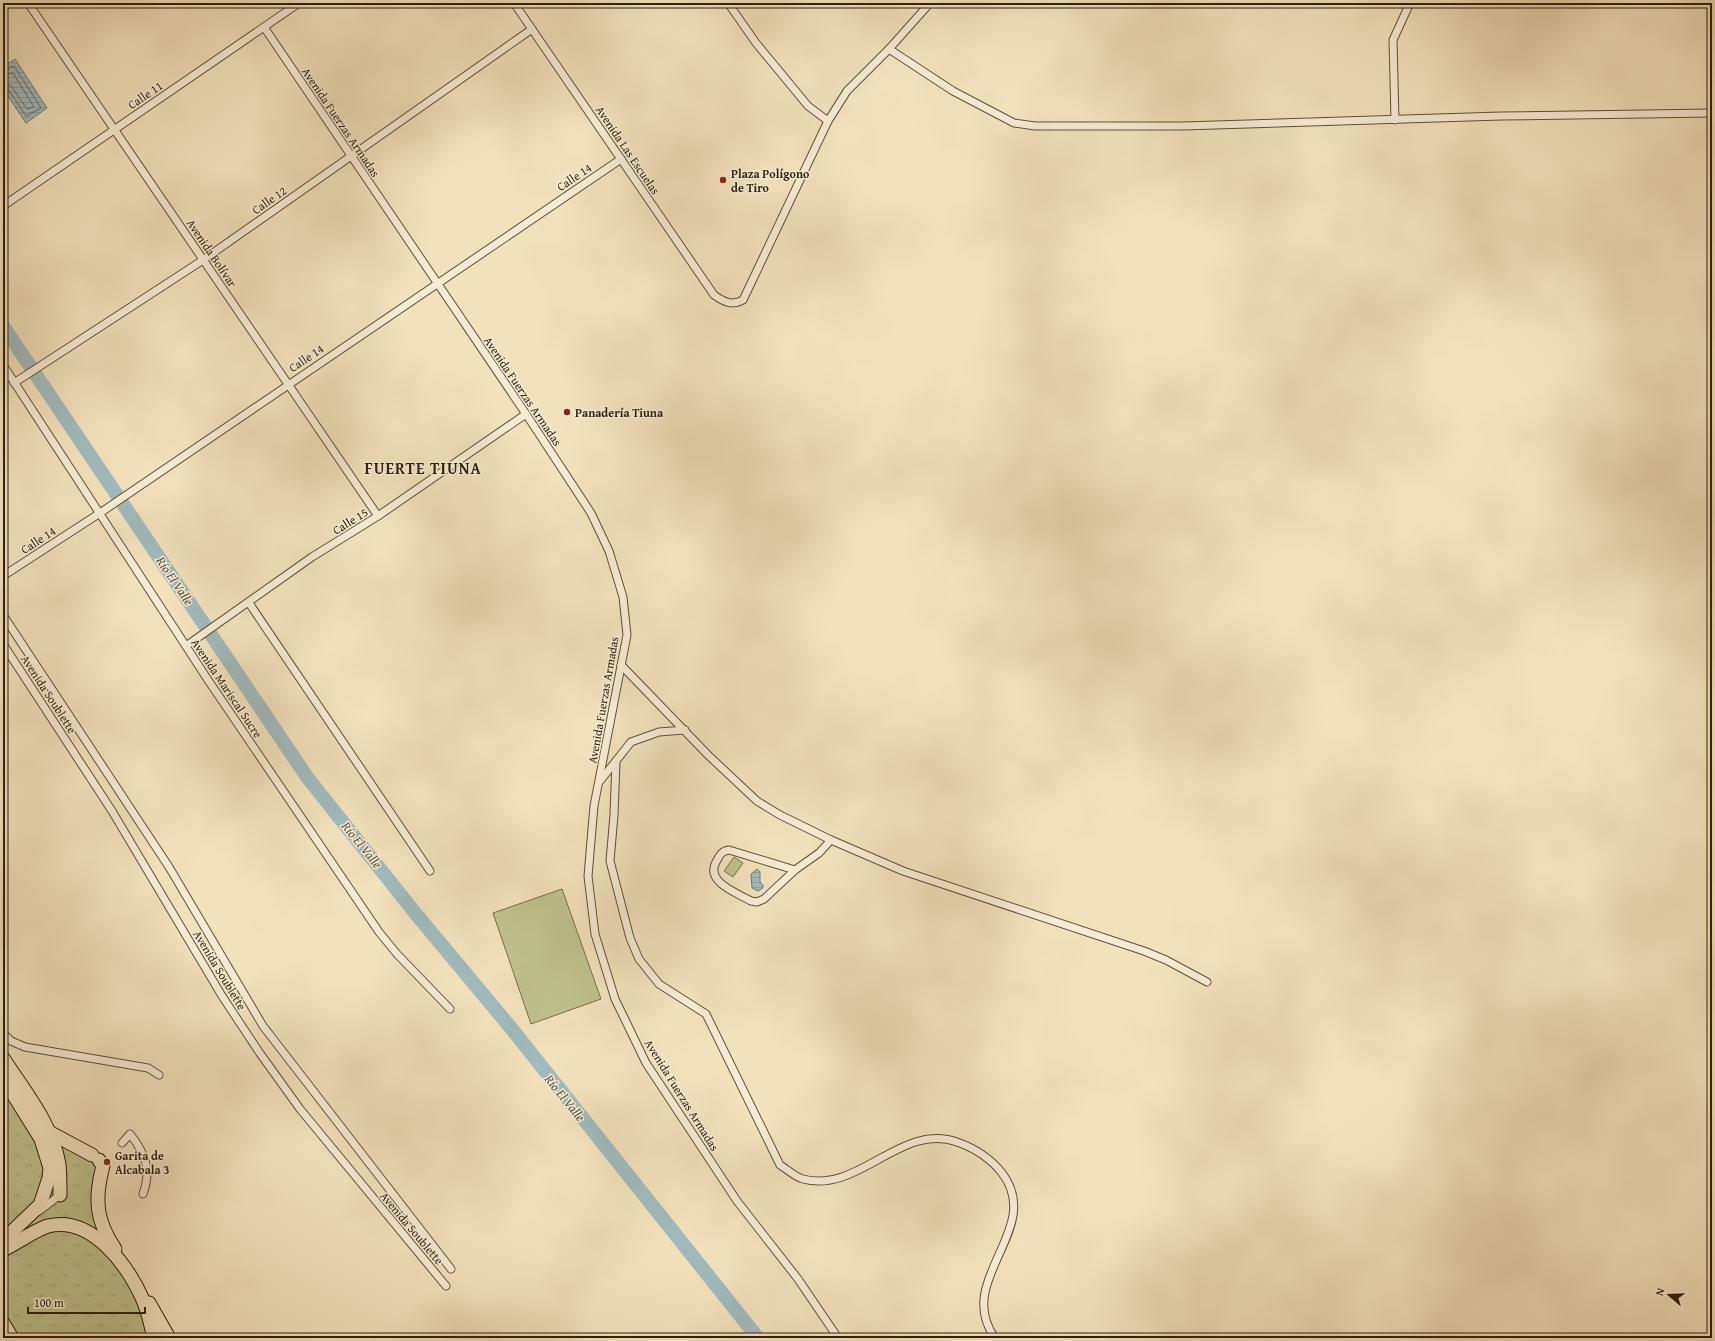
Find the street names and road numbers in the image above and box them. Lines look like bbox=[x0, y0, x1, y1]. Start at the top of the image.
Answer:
street label: Avenida Fuerzas Armadas bbox=[298, 64, 384, 180]
street label: Calle 11 bbox=[124, 77, 166, 113]
street label: Avenida Las Escuelas bbox=[592, 102, 664, 198]
street label: Calle 14 bbox=[553, 159, 595, 195]
street label: Calle 12 bbox=[248, 182, 290, 218]
street label: Avenida Bolívar bbox=[183, 216, 241, 290]
street label: Avenida Fuerzas Armadas bbox=[480, 333, 566, 449]
street label: Calle 14 bbox=[285, 340, 327, 376]
street label: Calle 15 bbox=[329, 503, 371, 538]
street label: Calle 14 bbox=[17, 522, 59, 558]
street label: Avenida Mariscal Sucre bbox=[187, 635, 267, 741]
street label: Avenida Fuerzas Armadas bbox=[583, 635, 623, 765]
street label: Avenida Soublette bbox=[17, 651, 81, 737]
street label: Avenida Soublette bbox=[189, 927, 251, 1014]
street label: Avenida Fuerzas Armadas bbox=[641, 1036, 723, 1154]
street label: Avenida Soublette bbox=[376, 1188, 448, 1268]

